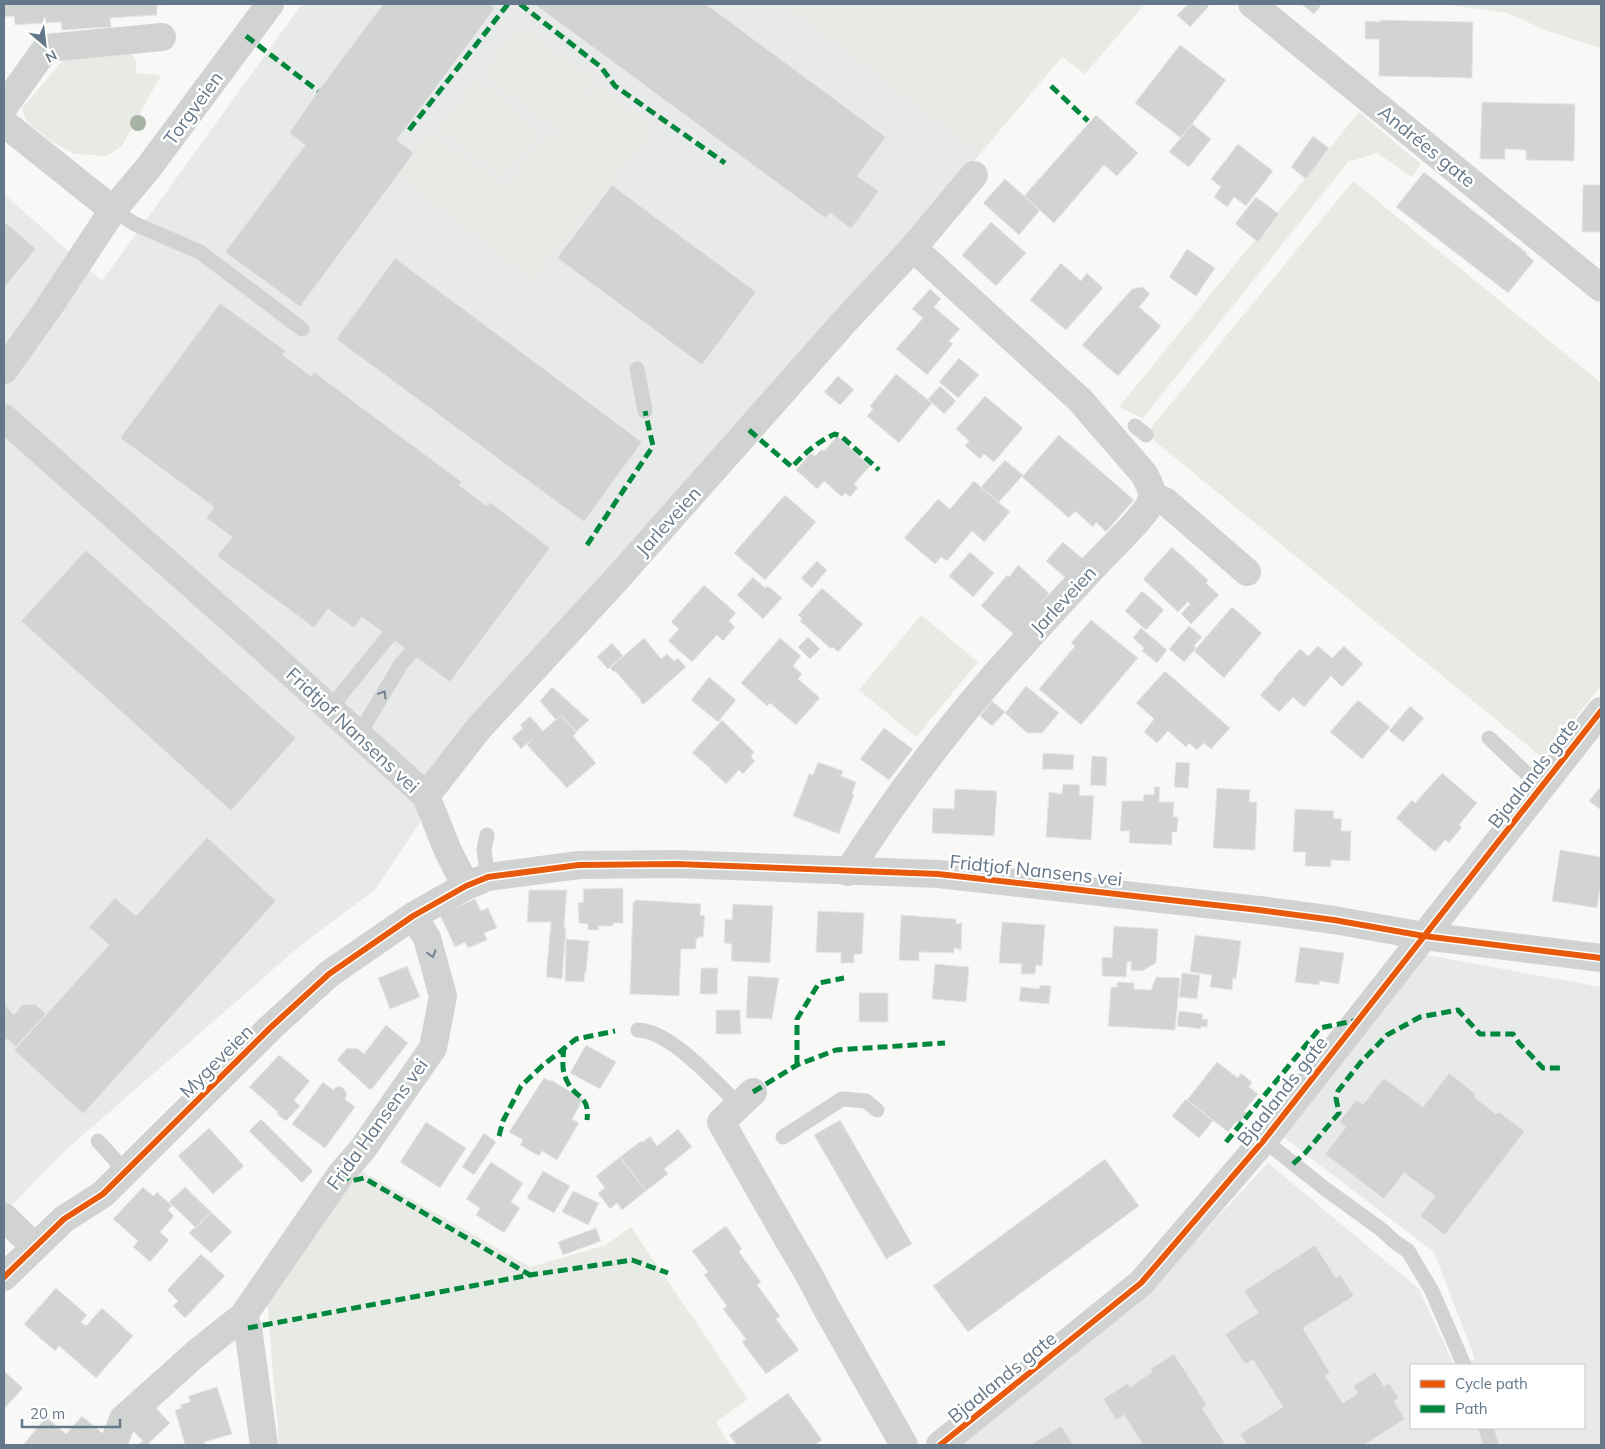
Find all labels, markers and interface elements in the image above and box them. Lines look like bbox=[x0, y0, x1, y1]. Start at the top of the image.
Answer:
north arrow bbox=[20, 20, 70, 70]
text: N bbox=[42, 46, 60, 67]
street label: Torgveien bbox=[158, 66, 228, 150]
street label: Andrées gate bbox=[1374, 100, 1480, 192]
street label: Jarleveien bbox=[630, 481, 706, 561]
street label: Jarleveien bbox=[1025, 561, 1101, 639]
street label: Fridtjof Nansens vei bbox=[281, 662, 425, 798]
one-way arrow bbox=[377, 690, 386, 699]
street label: Bjaalands gate bbox=[1483, 713, 1583, 833]
street label: Fridtjof Nansens vei bbox=[949, 849, 1123, 891]
one-way arrow bbox=[426, 950, 436, 958]
street label: Mygeveien bbox=[174, 1019, 258, 1103]
street label: Bjaalands gate bbox=[1232, 1031, 1332, 1151]
street label: Frida Hansens vei bbox=[321, 1054, 433, 1194]
street label: Bjaalands gate bbox=[943, 1326, 1061, 1428]
legend bbox=[1410, 1364, 1585, 1429]
text: Cycle path bbox=[1455, 1374, 1528, 1393]
scale bar bbox=[22, 1396, 120, 1428]
text: Path bbox=[1455, 1399, 1487, 1418]
text: 20 m bbox=[30, 1404, 65, 1423]

